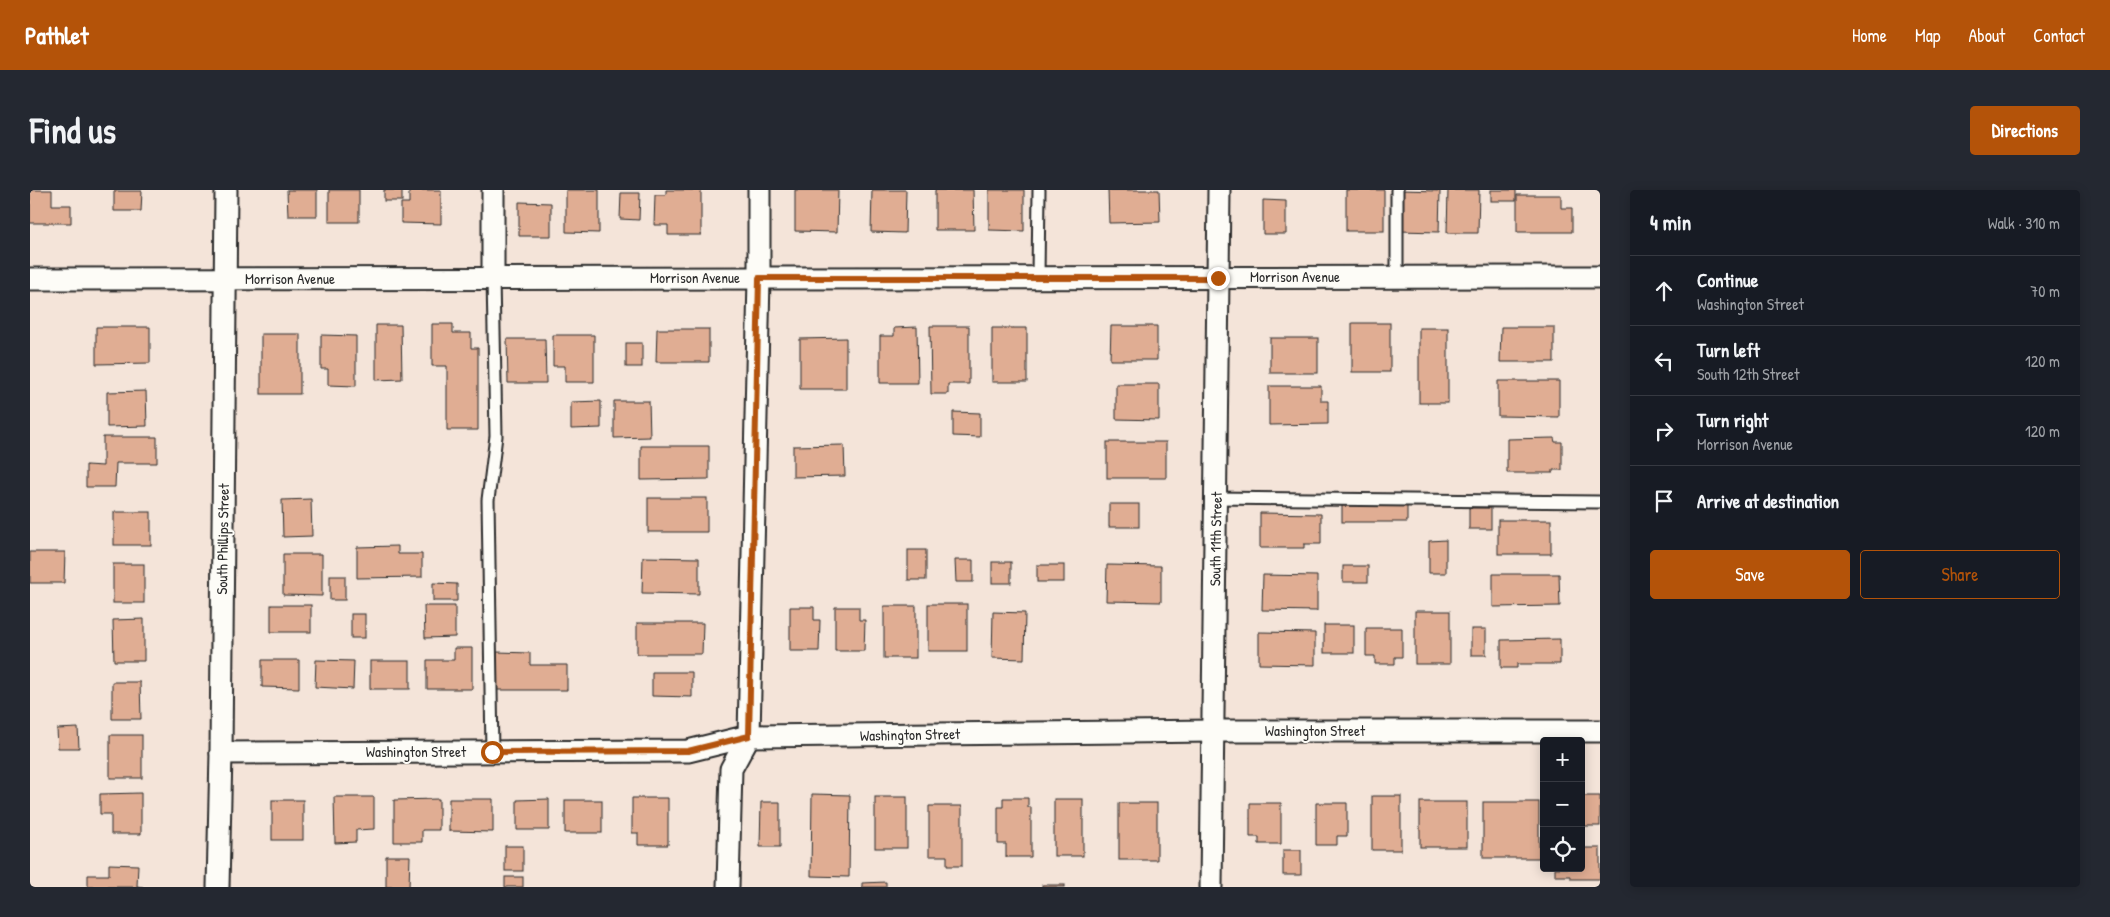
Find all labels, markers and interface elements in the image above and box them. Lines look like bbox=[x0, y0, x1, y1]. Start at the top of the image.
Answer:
text: Pathlet bbox=[25, 19, 88, 51]
text: Home bbox=[1852, 23, 1887, 48]
text: Map bbox=[1915, 23, 1940, 48]
text: About bbox=[1968, 23, 2005, 48]
text: Contact bbox=[2033, 23, 2085, 48]
button: Directions bbox=[1970, 106, 2080, 155]
text: Find us bbox=[30, 107, 116, 154]
text: 4 min bbox=[1650, 208, 1691, 237]
text: Walk · 310 m bbox=[1988, 212, 2060, 234]
street label: Morrison Avenue bbox=[1250, 266, 1340, 287]
street label: Morrison Avenue bbox=[650, 267, 740, 288]
route end bbox=[1207, 267, 1230, 290]
text: Continue bbox=[1697, 267, 1758, 293]
street label: Morrison Avenue bbox=[245, 268, 335, 289]
icon: ahead bbox=[1650, 277, 1678, 305]
text: 70 m bbox=[2030, 280, 2060, 302]
text: Washington Street bbox=[1697, 293, 1804, 315]
text: Turn left bbox=[1697, 337, 1760, 363]
icon: left bbox=[1650, 347, 1678, 375]
text: 120 m bbox=[2025, 350, 2060, 372]
text: South 12th Street bbox=[1697, 363, 1800, 385]
text: Turn right bbox=[1697, 407, 1768, 433]
icon: right bbox=[1650, 417, 1678, 445]
text: 120 m bbox=[2025, 420, 2060, 442]
text: Morrison Avenue bbox=[1697, 433, 1793, 455]
street label: South Phillips Street bbox=[211, 482, 234, 595]
icon: arrive bbox=[1650, 487, 1678, 515]
text: Arrive at destination bbox=[1697, 488, 1839, 514]
street label: South 11th Street bbox=[1204, 491, 1227, 586]
button: Save bbox=[1650, 550, 1850, 599]
button: Share bbox=[1860, 550, 2060, 599]
street label: Washington Street bbox=[1265, 720, 1366, 741]
street label: Washington Street bbox=[860, 723, 961, 746]
map controls bbox=[1540, 737, 1585, 872]
button: + bbox=[1540, 737, 1585, 782]
street label: Washington Street bbox=[366, 741, 467, 762]
route start bbox=[481, 741, 504, 764]
button: − bbox=[1540, 782, 1585, 827]
button: locate bbox=[1540, 827, 1585, 872]

